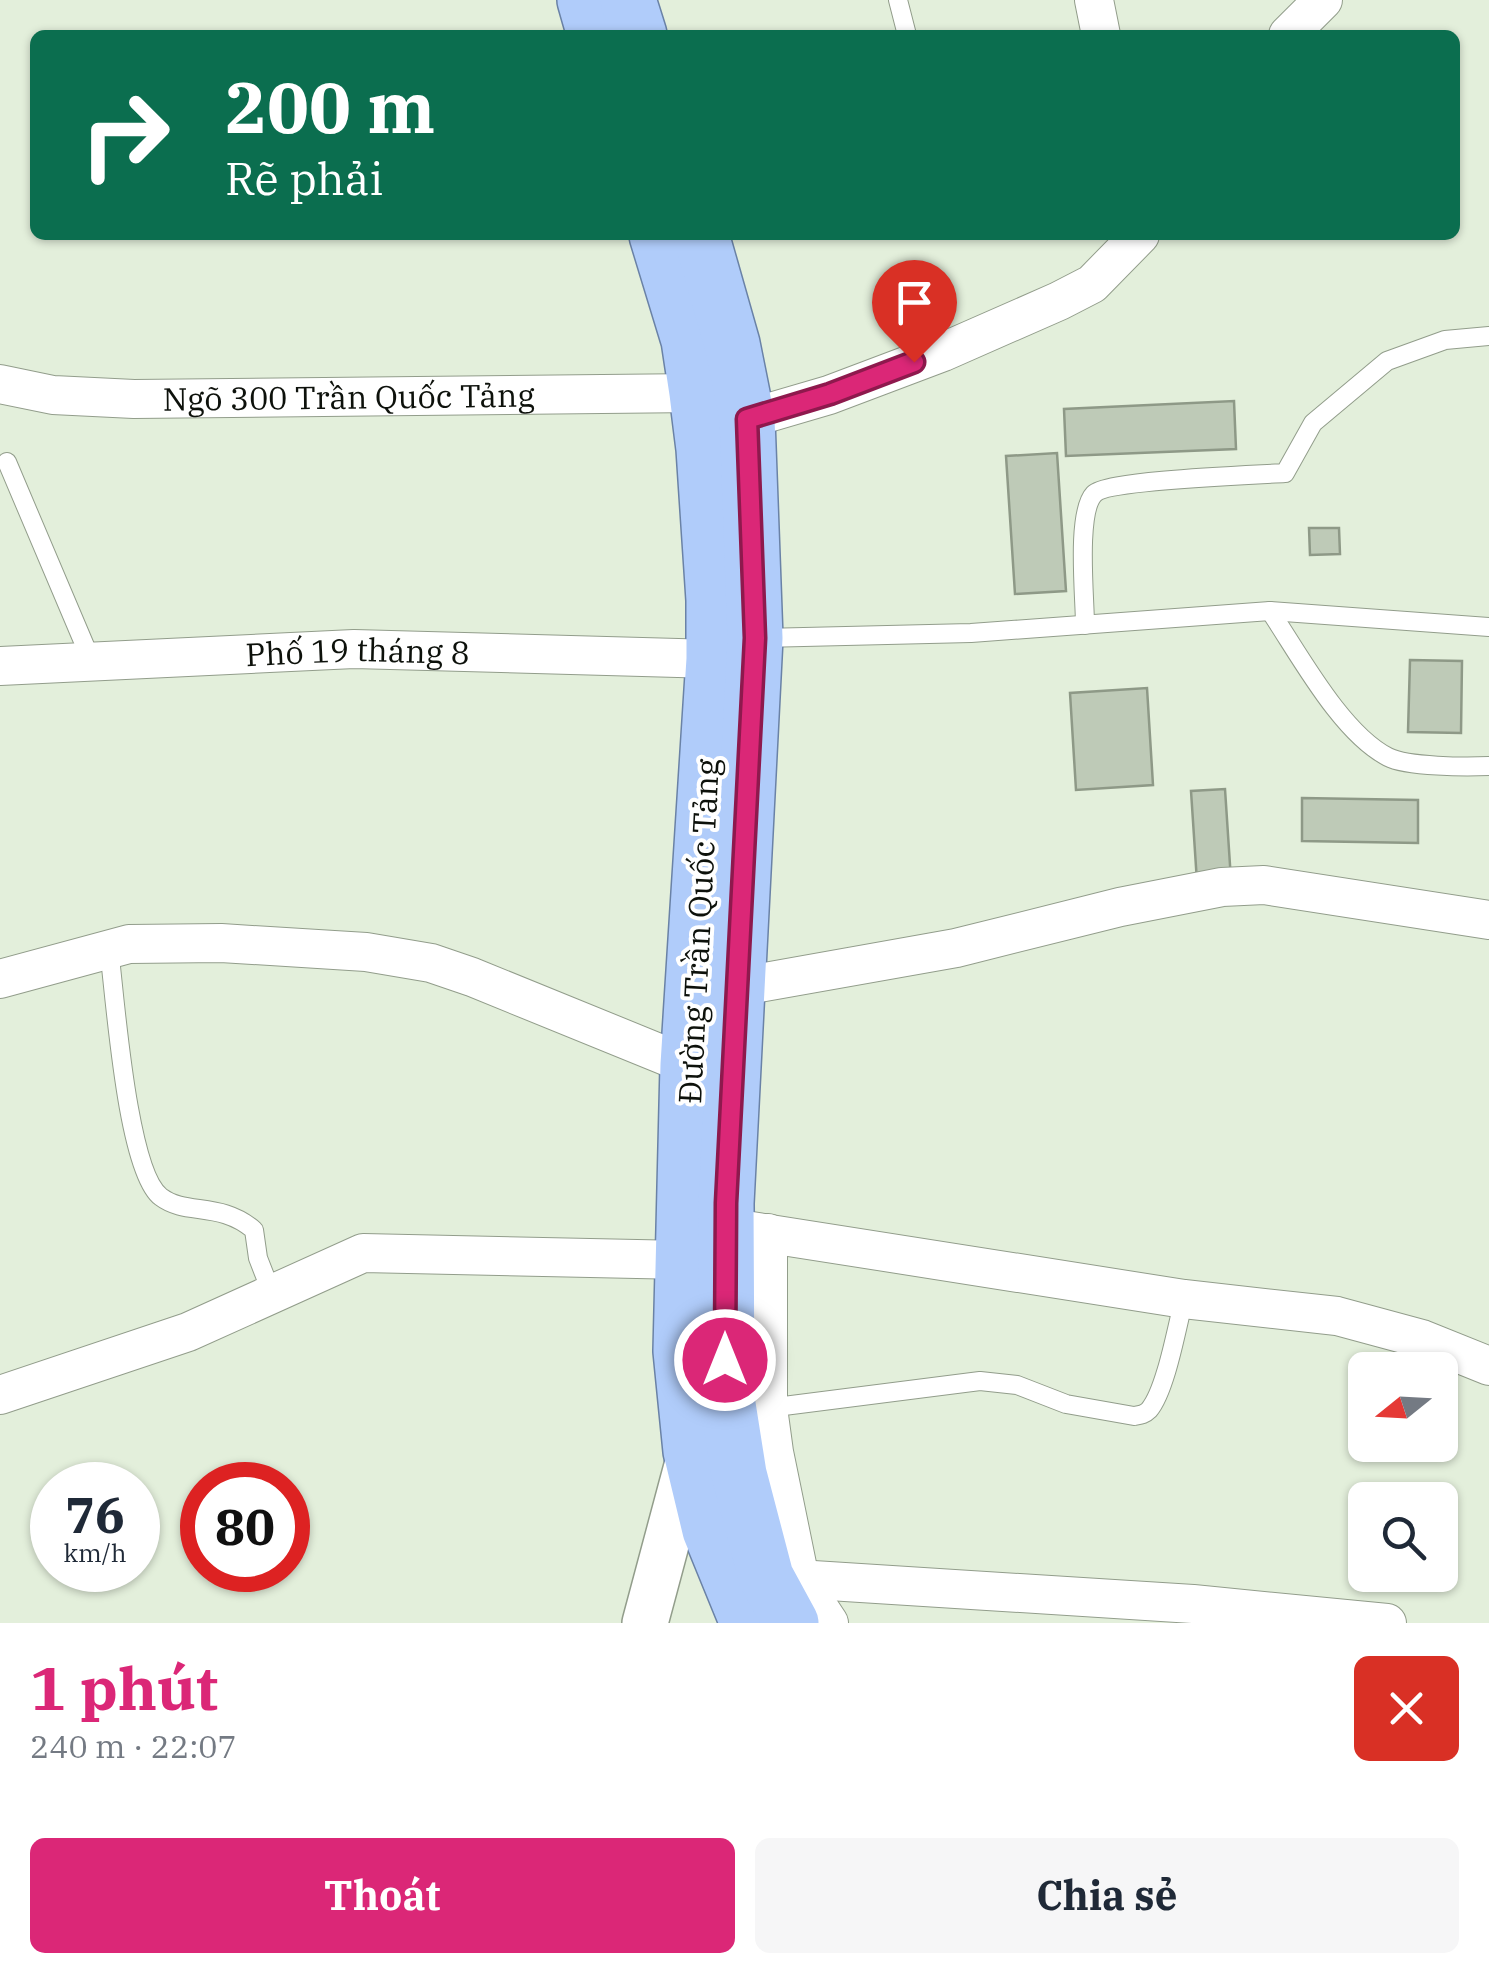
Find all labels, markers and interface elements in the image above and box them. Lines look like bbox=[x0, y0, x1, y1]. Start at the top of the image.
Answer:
text: 200 m bbox=[225, 61, 435, 152]
icon: right bbox=[60, 70, 190, 200]
text: Rẽ phải bbox=[225, 149, 384, 207]
pin bbox=[872, 260, 957, 363]
icon: arrive bbox=[887, 275, 942, 330]
street label: Ngõ 300 Trần Quốc Tảng bbox=[162, 374, 535, 420]
street label: Phố 19 tháng 8 bbox=[244, 628, 470, 675]
street label: Đường Trần Quốc Tảng bbox=[668, 757, 728, 1105]
position arrow bbox=[673, 1308, 777, 1412]
north arrow bbox=[1348, 1352, 1458, 1462]
map controls bbox=[1348, 1352, 1458, 1592]
speed limit sign: 80 bbox=[180, 1462, 310, 1592]
text: 76 bbox=[65, 1482, 125, 1547]
button: search bbox=[1348, 1482, 1458, 1592]
text: km/h bbox=[63, 1536, 127, 1569]
text: 1 phút bbox=[30, 1648, 218, 1727]
button: close bbox=[1354, 1656, 1459, 1761]
text: 240 m · 22:07 bbox=[30, 1725, 237, 1767]
button: Thoát bbox=[30, 1838, 735, 1953]
button: Chia sẻ bbox=[755, 1838, 1459, 1953]

